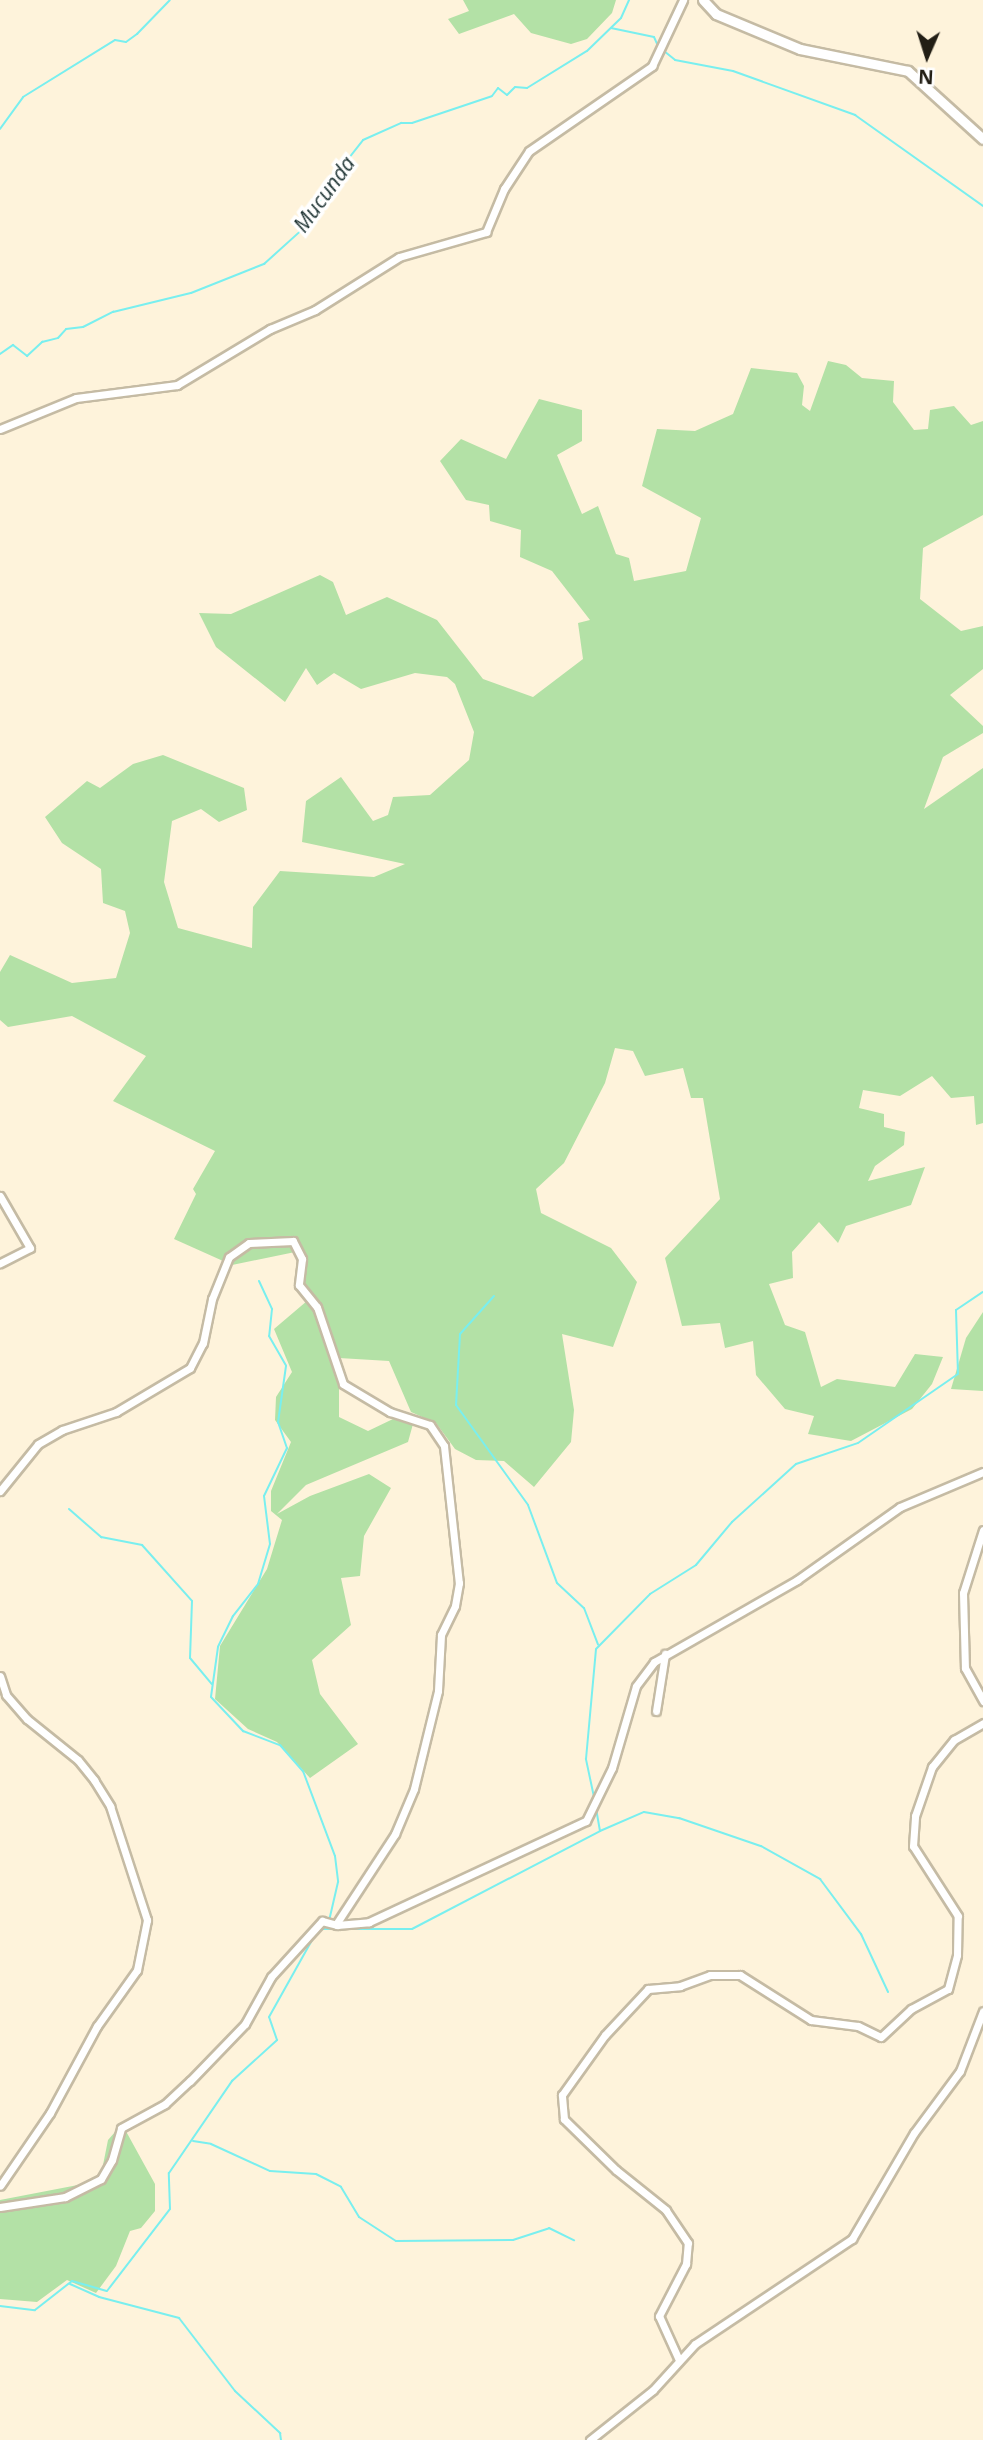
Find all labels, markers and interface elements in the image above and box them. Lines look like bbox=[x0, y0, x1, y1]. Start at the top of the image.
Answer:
north arrow bbox=[892, 21, 962, 91]
text: N bbox=[918, 64, 934, 90]
water label: Mucunda bbox=[288, 151, 360, 237]

